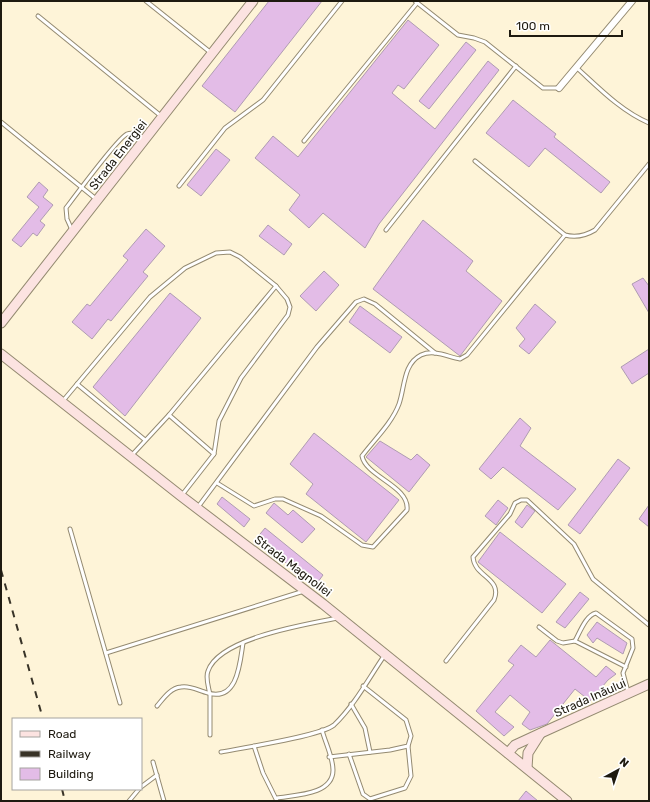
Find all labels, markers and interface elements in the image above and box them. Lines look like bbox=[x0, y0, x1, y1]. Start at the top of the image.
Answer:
scale bar bbox=[510, 12, 622, 38]
text: 100 m bbox=[516, 19, 550, 33]
street label: Strada Energiei bbox=[86, 117, 150, 193]
street label: Strada Magnoliei bbox=[252, 532, 334, 600]
street label: Strada Inăului bbox=[552, 676, 628, 720]
legend bbox=[12, 718, 142, 790]
text: Road bbox=[48, 727, 76, 741]
text: Railway bbox=[48, 747, 91, 761]
north arrow bbox=[598, 750, 638, 790]
text: N bbox=[617, 755, 631, 770]
text: Building bbox=[48, 767, 94, 781]

